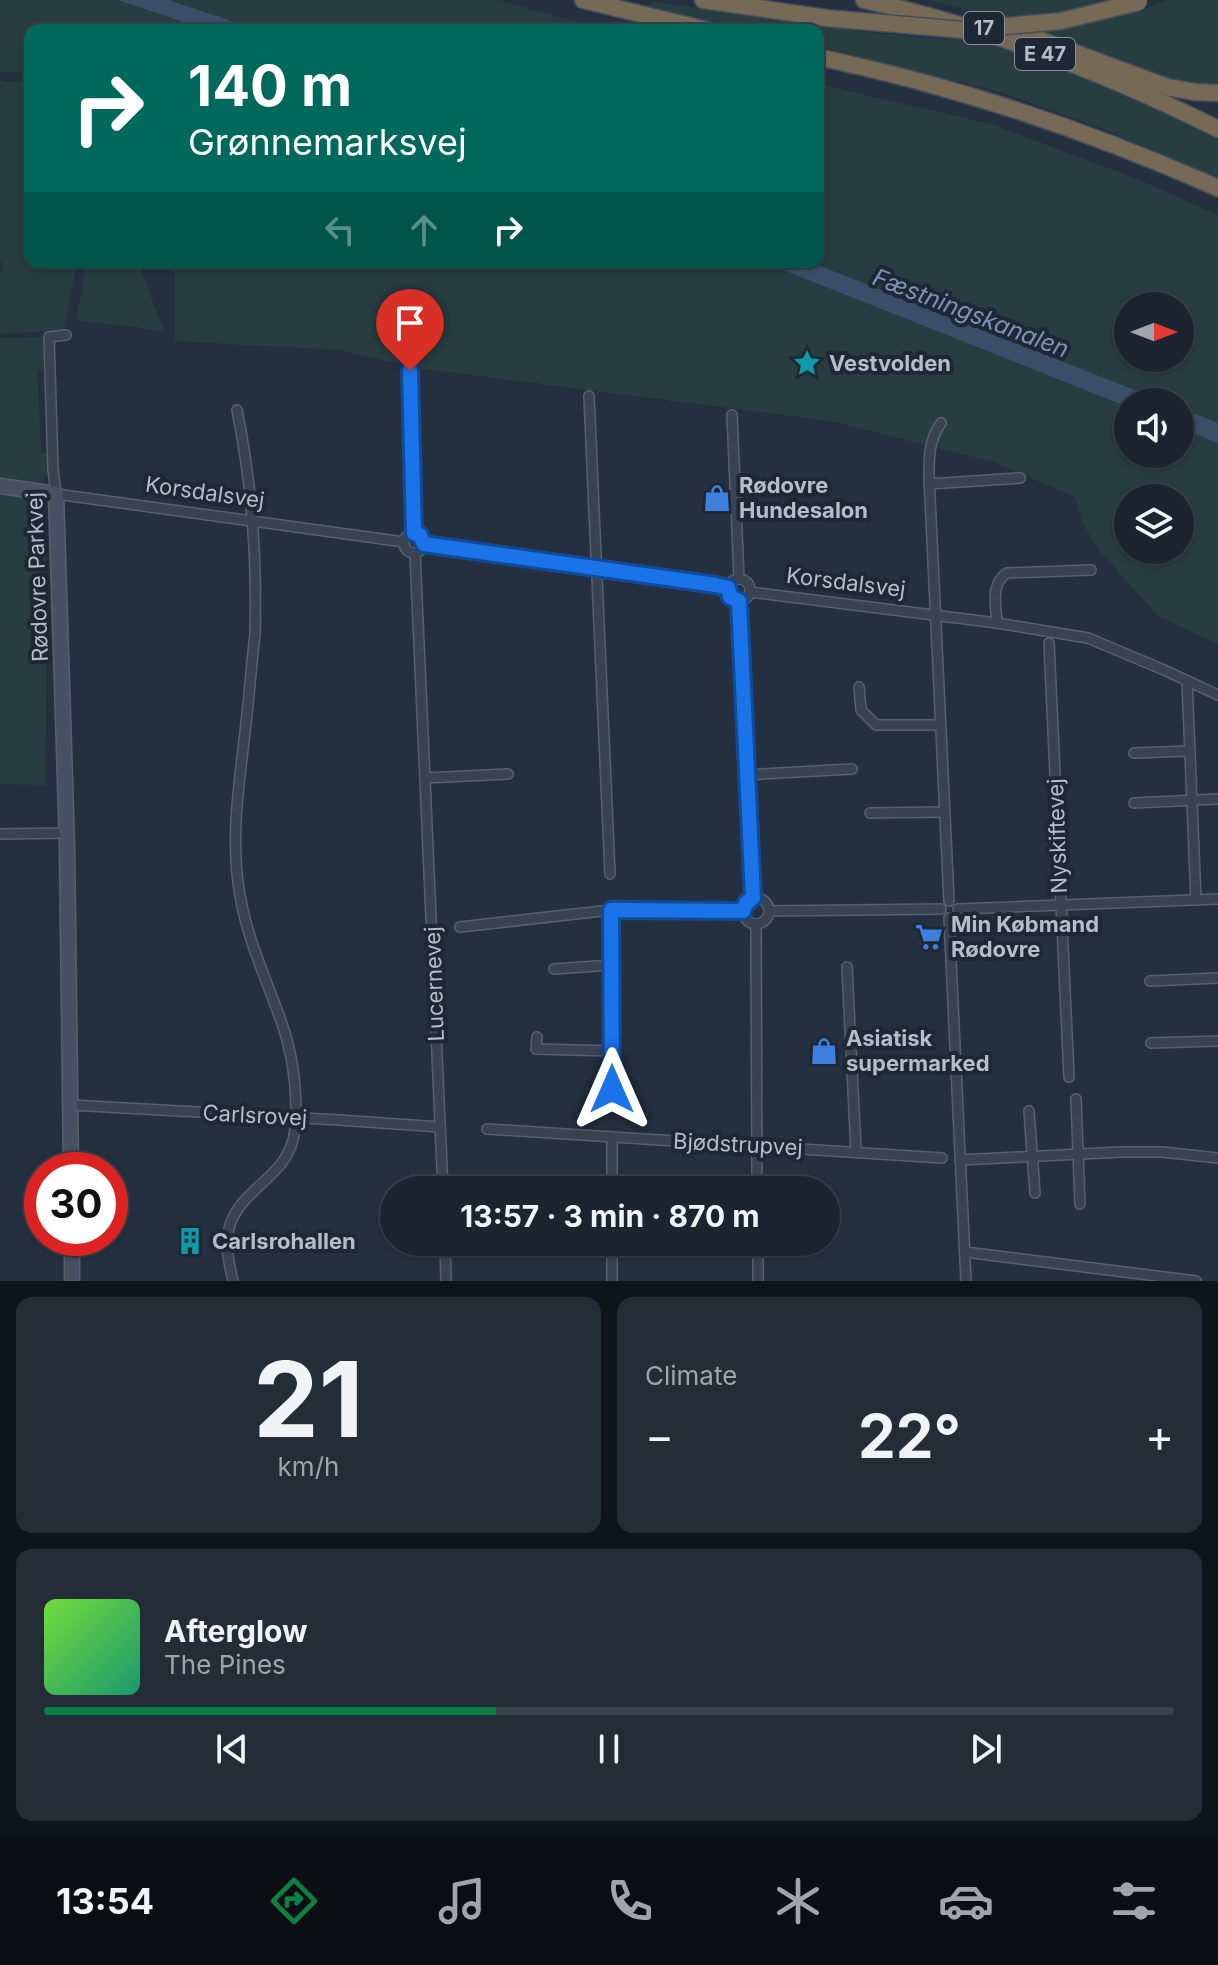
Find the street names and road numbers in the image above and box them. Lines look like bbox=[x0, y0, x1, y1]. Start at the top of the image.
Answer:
road number: 17 bbox=[964, 12, 1004, 44]
road number: E 47 bbox=[1015, 38, 1075, 70]
street label: Korsdalsvej bbox=[144, 471, 266, 513]
street label: Rødovre Parkvej bbox=[21, 492, 53, 662]
street label: Korsdalsvej bbox=[785, 562, 907, 602]
street label: Nyskiftevej bbox=[1042, 778, 1072, 894]
street label: Lucernevej bbox=[419, 926, 449, 1042]
street label: Carlsrovej bbox=[202, 1099, 308, 1131]
street label: Bjødstrupvej bbox=[673, 1128, 803, 1160]

